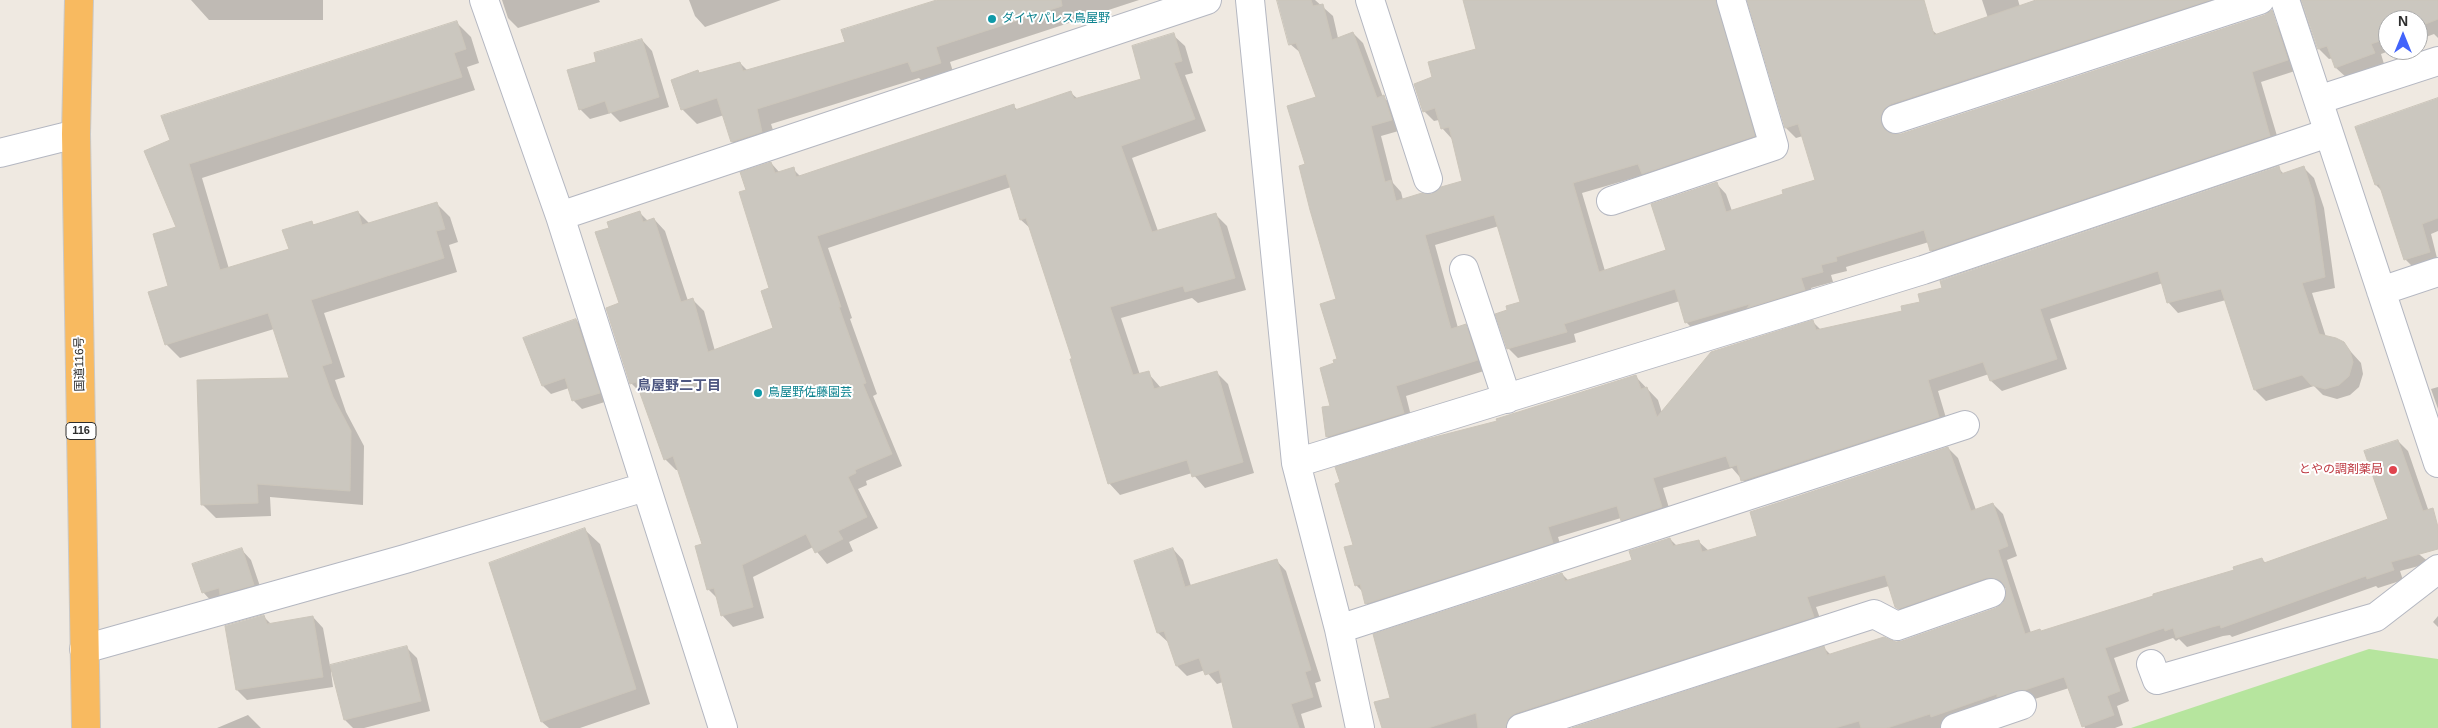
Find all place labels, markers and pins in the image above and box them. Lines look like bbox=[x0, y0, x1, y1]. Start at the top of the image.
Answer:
place label: ダイヤパレス鳥屋野 bbox=[1002, 12, 1110, 26]
marker: ダイヤパレス鳥屋野 bbox=[986, 13, 998, 25]
place label: 鳥屋野佐藤園芸 bbox=[768, 386, 852, 400]
marker: 鳥屋野佐藤園芸 bbox=[752, 387, 764, 399]
place label: とやの調剤薬局 bbox=[2299, 463, 2383, 477]
marker: とやの調剤薬局 bbox=[2387, 464, 2399, 476]

